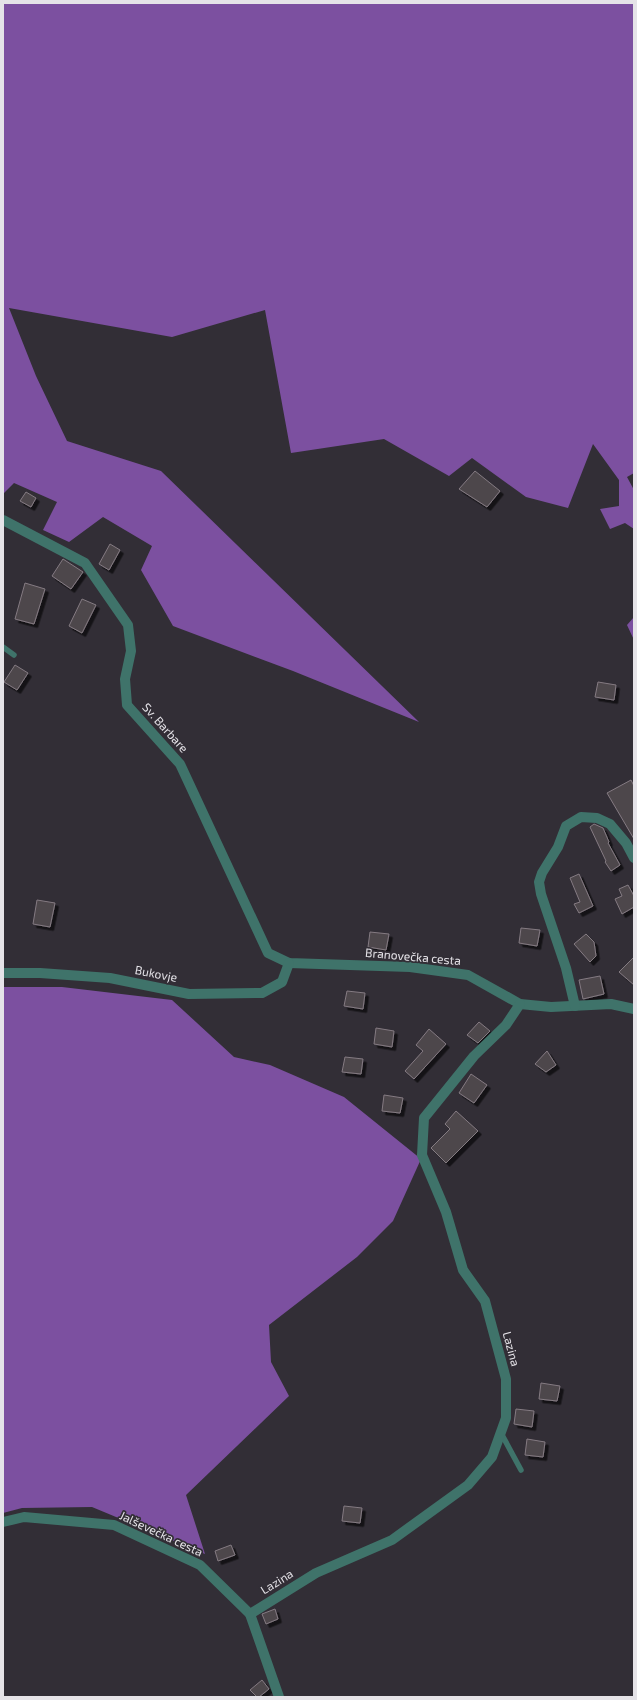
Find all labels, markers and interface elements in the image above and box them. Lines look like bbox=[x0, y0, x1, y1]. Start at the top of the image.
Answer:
street label: Sv. Barbare bbox=[140, 700, 191, 755]
street label: Branovečka cesta bbox=[365, 945, 462, 967]
street label: Bukovje bbox=[134, 962, 179, 985]
street label: Lazina bbox=[501, 1330, 523, 1368]
street label: Jalševečka cesta bbox=[118, 1508, 205, 1558]
street label: Lazina bbox=[258, 1566, 295, 1596]

